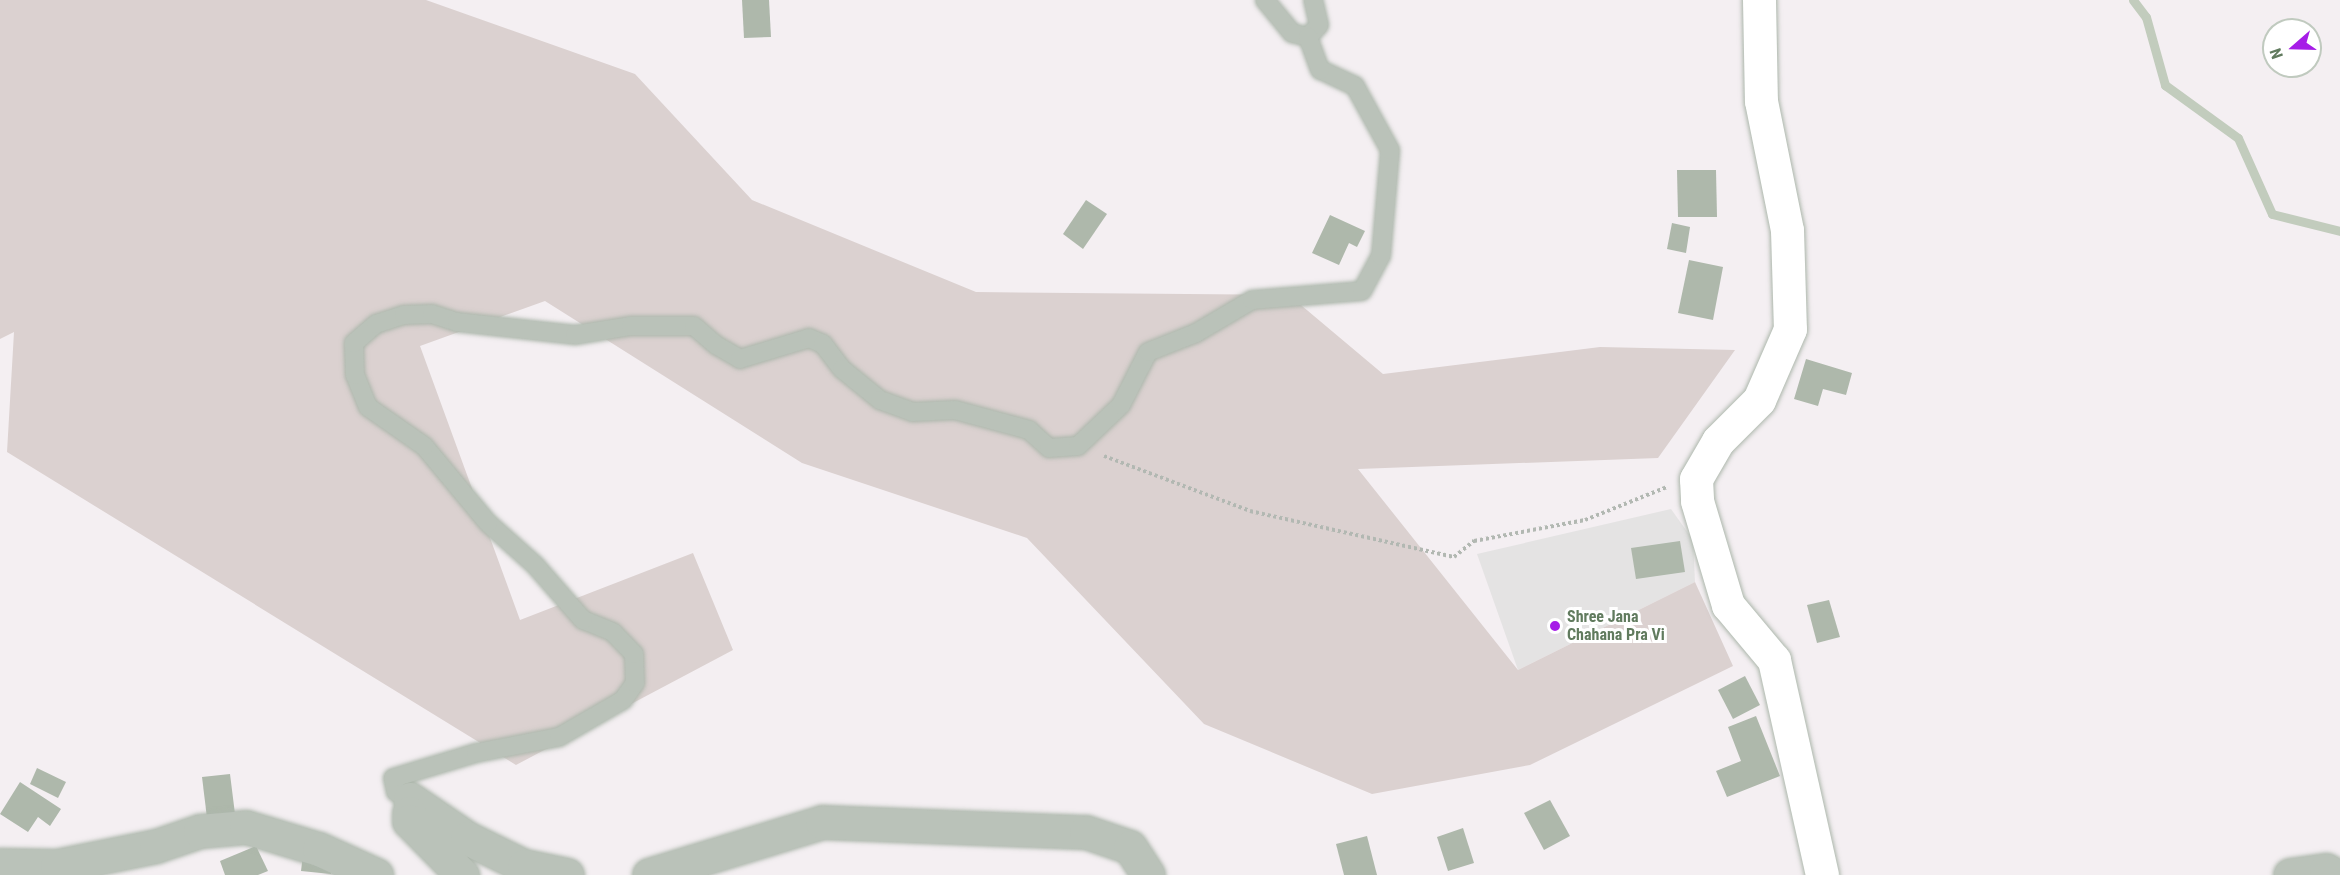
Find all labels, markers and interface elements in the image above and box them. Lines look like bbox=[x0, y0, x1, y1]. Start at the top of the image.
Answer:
north arrow bbox=[2262, 18, 2322, 78]
text: N bbox=[2266, 46, 2287, 62]
place label: Shree Jana Chahana Pra Vi bbox=[1567, 607, 1665, 645]
marker: Shree Jana Chahana Pra Vi bbox=[1548, 619, 1562, 633]

